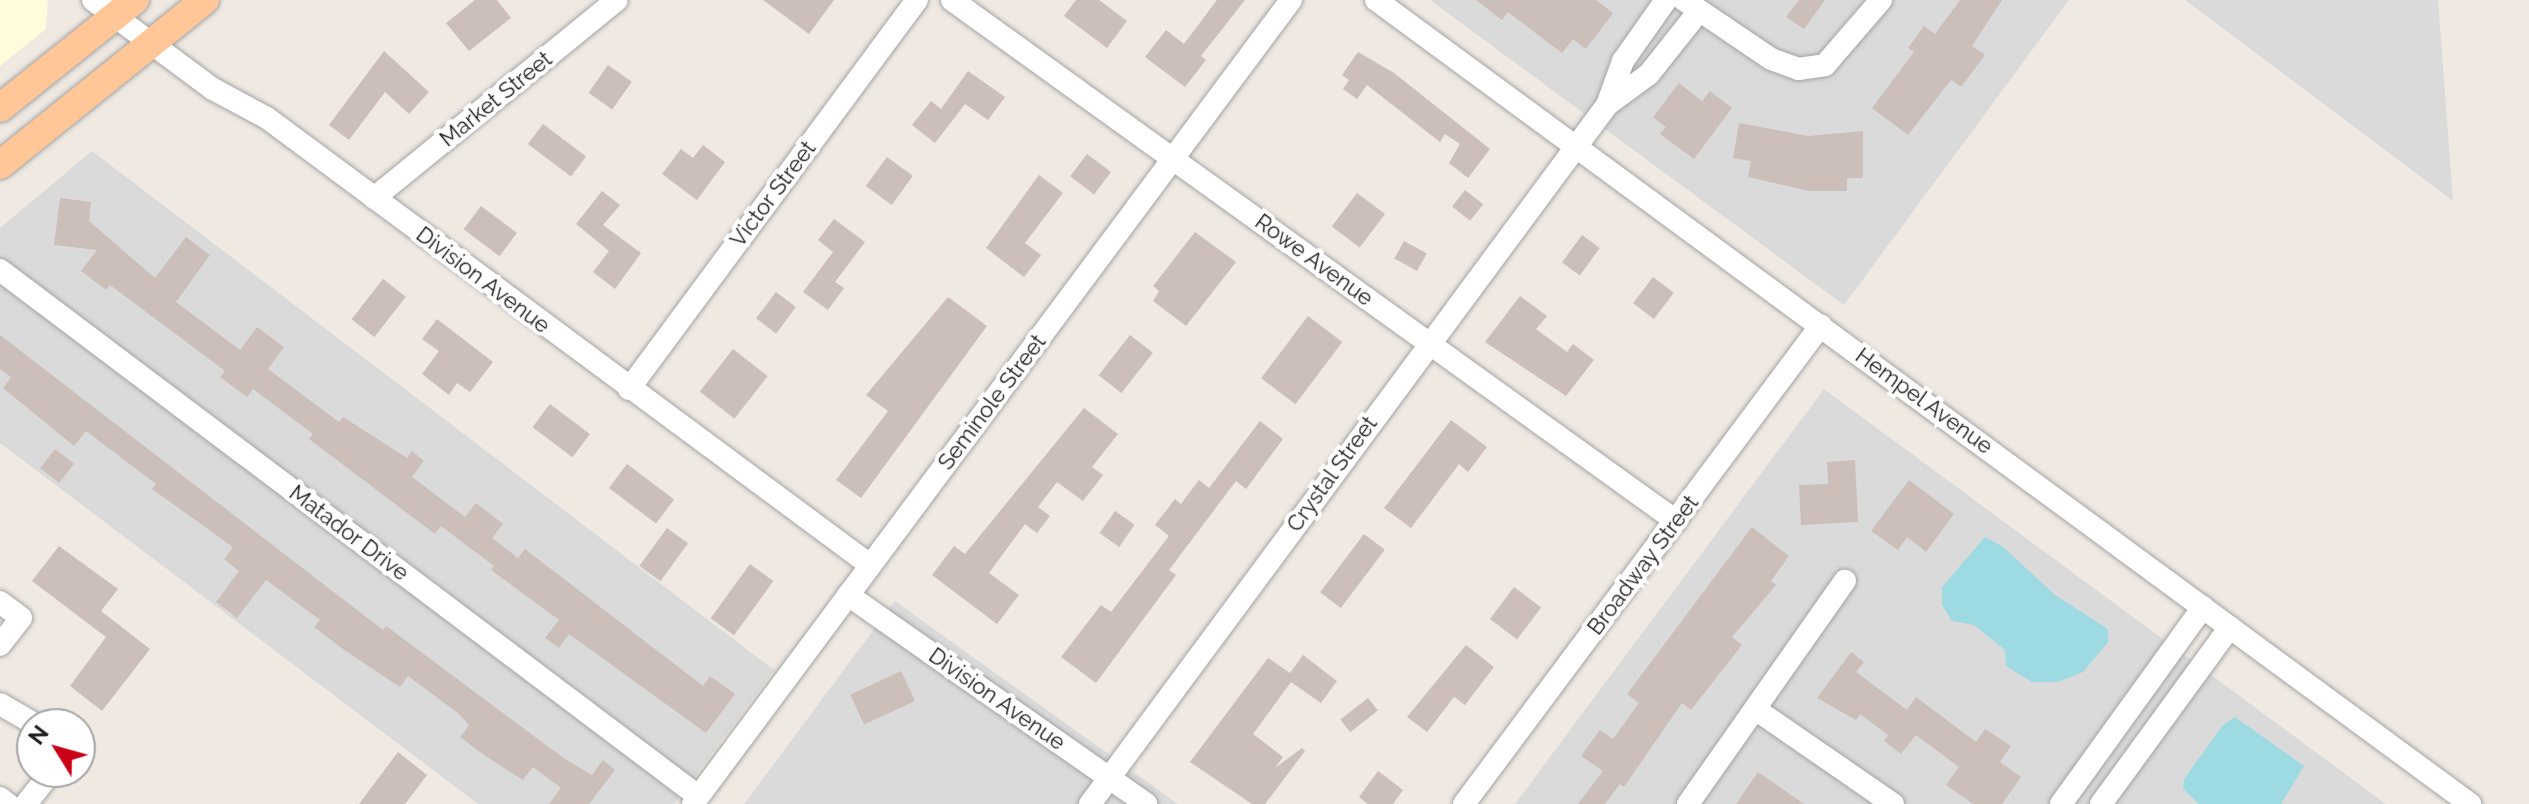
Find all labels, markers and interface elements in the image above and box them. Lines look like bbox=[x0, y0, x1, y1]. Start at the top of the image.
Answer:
street label: Market Street bbox=[435, 46, 557, 152]
street label: Victor Street bbox=[724, 136, 822, 252]
street label: Rowe Avenue bbox=[1250, 208, 1378, 312]
street label: Division Avenue bbox=[411, 221, 555, 339]
street label: Seminole Street bbox=[933, 329, 1051, 475]
street label: Hempel Avenue bbox=[1850, 342, 1998, 460]
street label: Crystal Street bbox=[1281, 411, 1383, 537]
street label: Matador Drive bbox=[284, 479, 414, 587]
street label: Broadway Street bbox=[1582, 490, 1704, 640]
street label: Division Avenue bbox=[923, 642, 1071, 756]
north arrow bbox=[16, 708, 96, 788]
text: N bbox=[23, 720, 54, 749]

